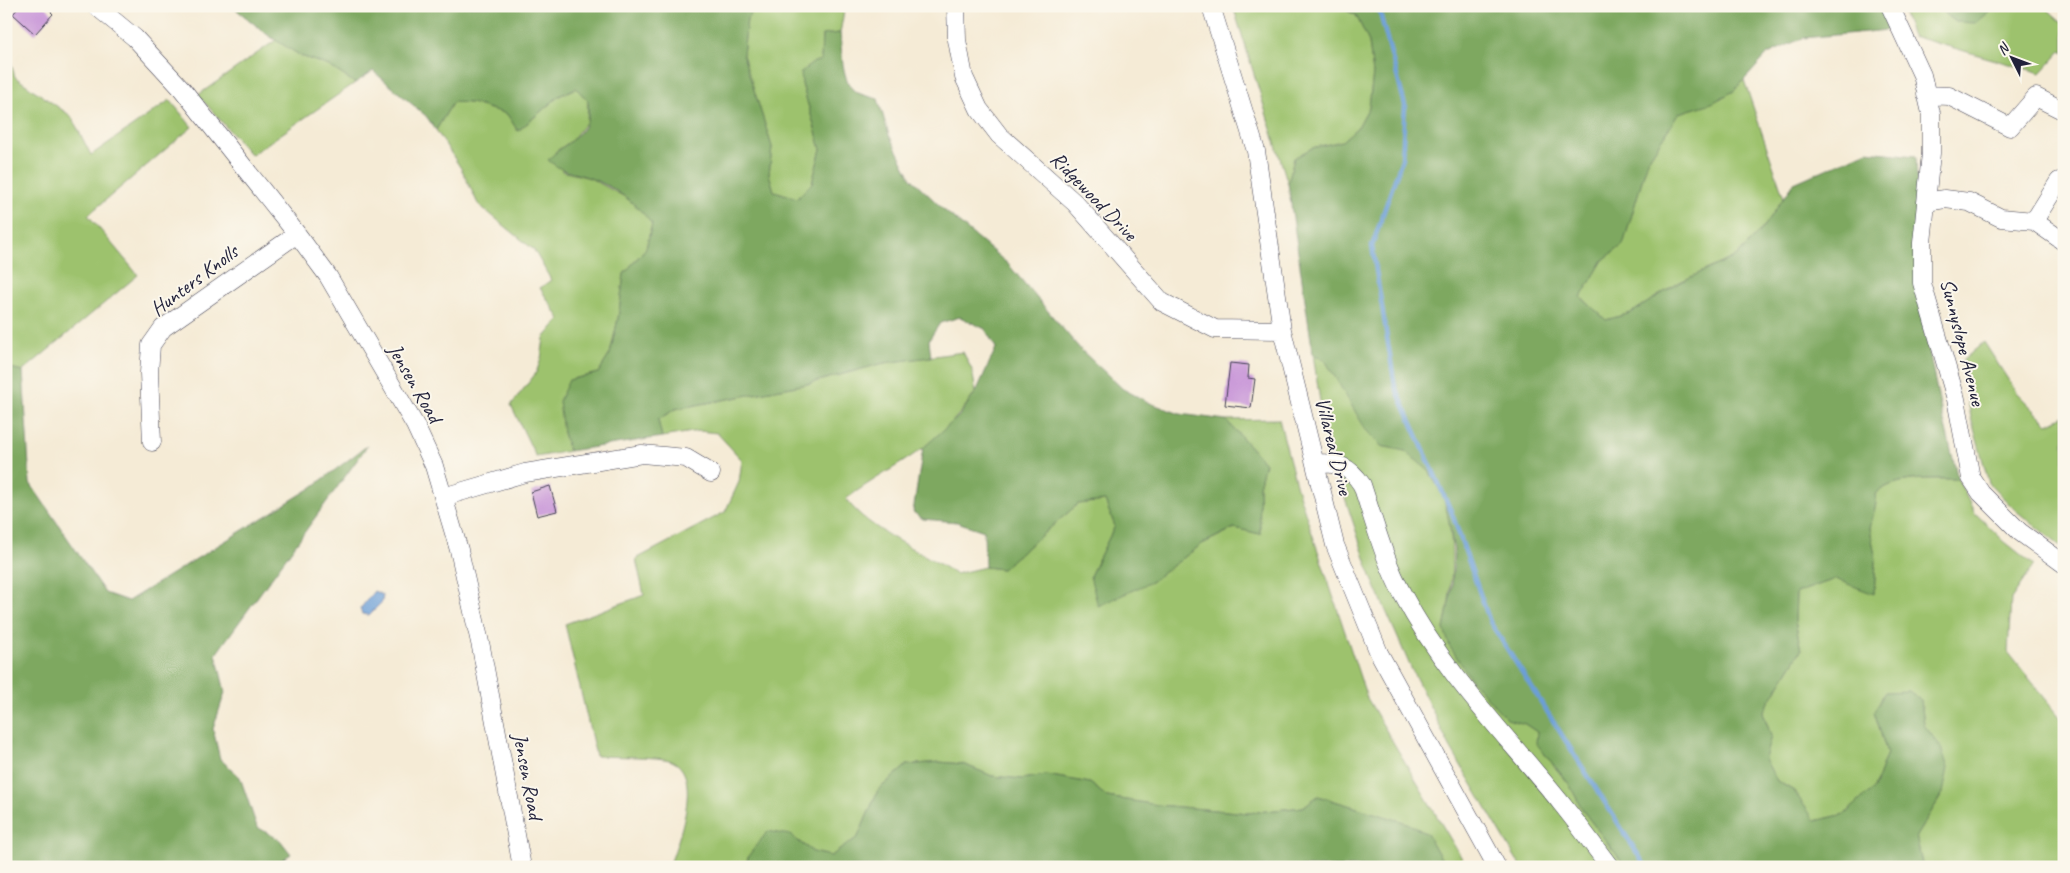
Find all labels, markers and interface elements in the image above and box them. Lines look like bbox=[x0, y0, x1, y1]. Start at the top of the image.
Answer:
north arrow bbox=[1988, 32, 2038, 82]
text: N bbox=[1993, 39, 2013, 59]
street label: Ridgewood Drive bbox=[1045, 146, 1144, 247]
street label: Hunters Knolls bbox=[145, 237, 244, 321]
street label: Sunnyslope Avenue bbox=[1935, 276, 1992, 409]
street label: Jensen Road bbox=[382, 338, 450, 430]
street label: Villareal Drive bbox=[1309, 395, 1359, 498]
street label: Jensen Road bbox=[507, 730, 550, 825]

